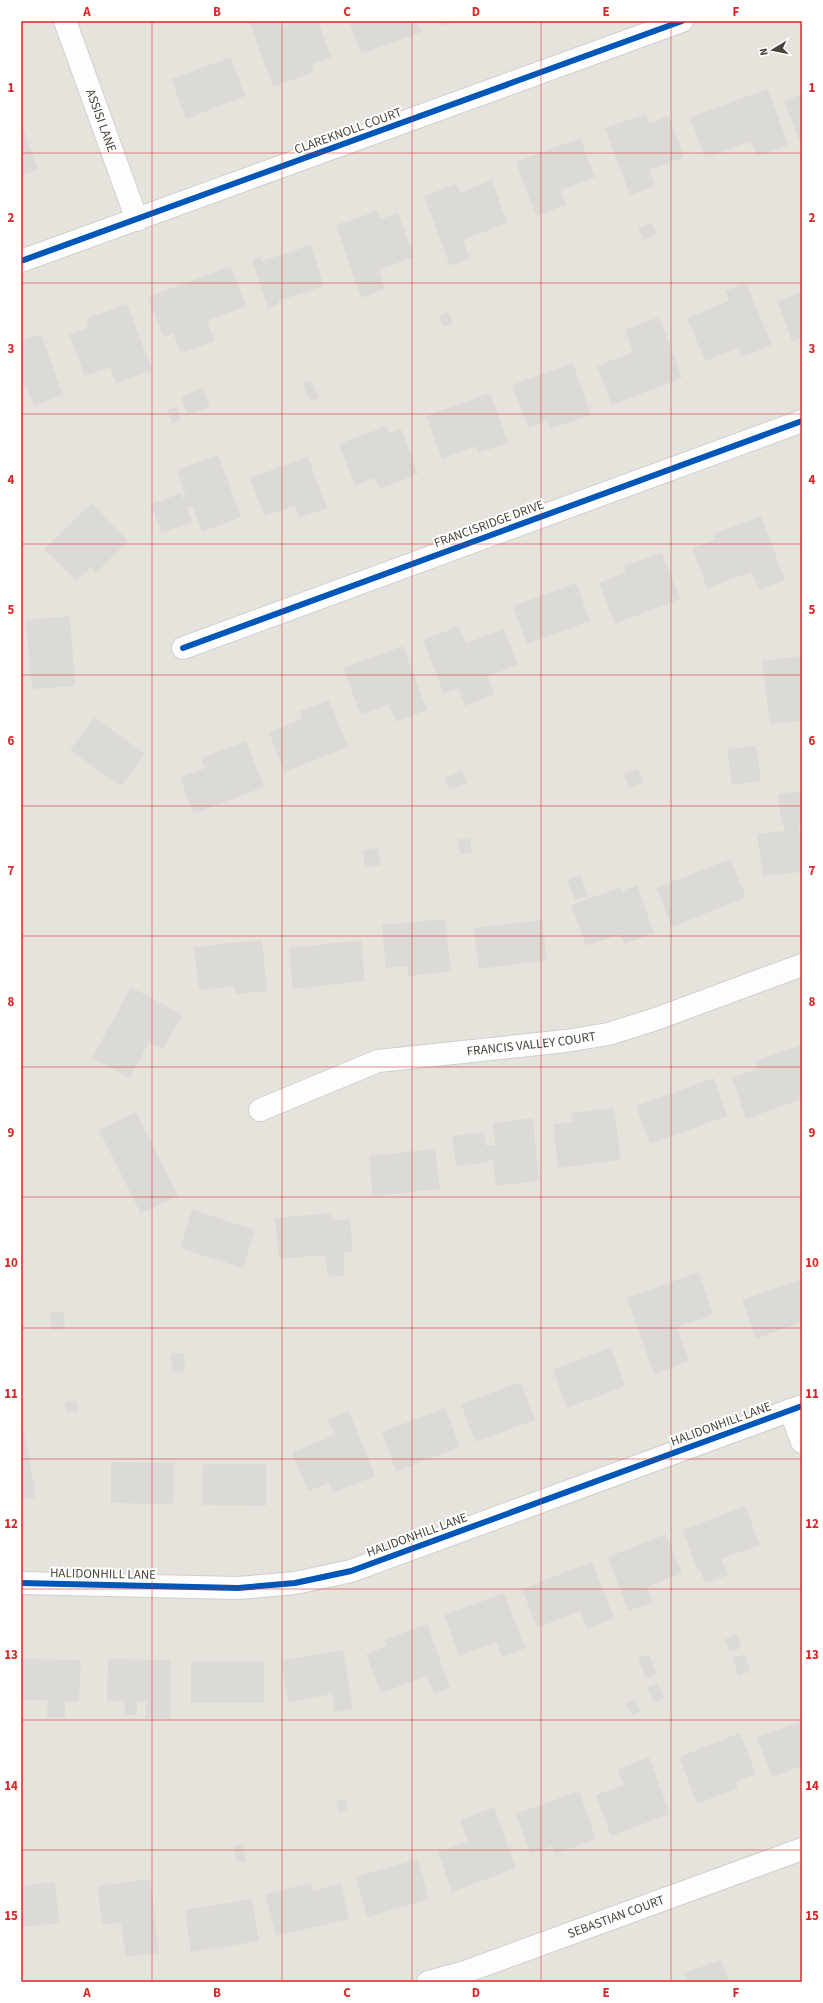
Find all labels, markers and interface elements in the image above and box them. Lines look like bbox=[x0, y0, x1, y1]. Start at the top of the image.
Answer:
text: A bbox=[82, 3, 91, 21]
text: B bbox=[213, 3, 221, 21]
text: C bbox=[343, 3, 351, 21]
text: D bbox=[472, 3, 480, 21]
text: E bbox=[602, 3, 610, 21]
text: F bbox=[733, 3, 740, 21]
north arrow bbox=[753, 30, 793, 70]
text: N bbox=[756, 47, 772, 57]
text: 1 bbox=[8, 79, 15, 97]
text: 1 bbox=[809, 79, 816, 97]
street label: ASSISI LANE bbox=[81, 87, 121, 155]
street label: CLAREKNOLL COURT bbox=[292, 103, 404, 159]
text: 2 bbox=[8, 209, 15, 227]
text: 2 bbox=[809, 209, 816, 227]
text: 3 bbox=[8, 340, 15, 358]
text: 3 bbox=[809, 340, 816, 358]
text: 4 bbox=[8, 471, 15, 489]
text: 4 bbox=[809, 471, 816, 489]
street label: FRANCISRIDGE DRIVE bbox=[432, 496, 547, 552]
text: 5 bbox=[8, 601, 15, 619]
text: 5 bbox=[809, 601, 816, 619]
text: 6 bbox=[8, 732, 15, 750]
text: 6 bbox=[809, 732, 816, 750]
text: 7 bbox=[8, 862, 15, 880]
text: 7 bbox=[809, 862, 816, 880]
text: 8 bbox=[8, 993, 15, 1011]
text: 8 bbox=[809, 993, 816, 1011]
street label: FRANCIS VALLEY COURT bbox=[466, 1027, 597, 1061]
text: 9 bbox=[8, 1124, 15, 1142]
text: 9 bbox=[809, 1124, 816, 1142]
text: 10 bbox=[4, 1254, 18, 1272]
text: 10 bbox=[805, 1254, 819, 1272]
text: 11 bbox=[4, 1385, 18, 1403]
text: 11 bbox=[805, 1385, 819, 1403]
street label: HALIDONHILL LANE bbox=[668, 1397, 774, 1451]
street label: HALIDONHILL LANE bbox=[364, 1508, 470, 1562]
text: 12 bbox=[4, 1515, 18, 1533]
text: 12 bbox=[805, 1515, 819, 1533]
street label: HALIDONHILL LANE bbox=[50, 1564, 156, 1584]
text: 13 bbox=[4, 1646, 18, 1664]
text: 13 bbox=[805, 1646, 819, 1664]
text: 14 bbox=[4, 1777, 18, 1795]
text: 14 bbox=[805, 1777, 819, 1795]
street label: SEBASTIAN COURT bbox=[565, 1891, 667, 1943]
text: 15 bbox=[4, 1907, 18, 1925]
text: 15 bbox=[805, 1907, 819, 1925]
text: A bbox=[82, 1984, 91, 2002]
text: B bbox=[213, 1984, 221, 2002]
text: C bbox=[343, 1984, 351, 2002]
text: D bbox=[472, 1984, 480, 2002]
text: E bbox=[602, 1984, 610, 2002]
text: F bbox=[733, 1984, 740, 2002]

